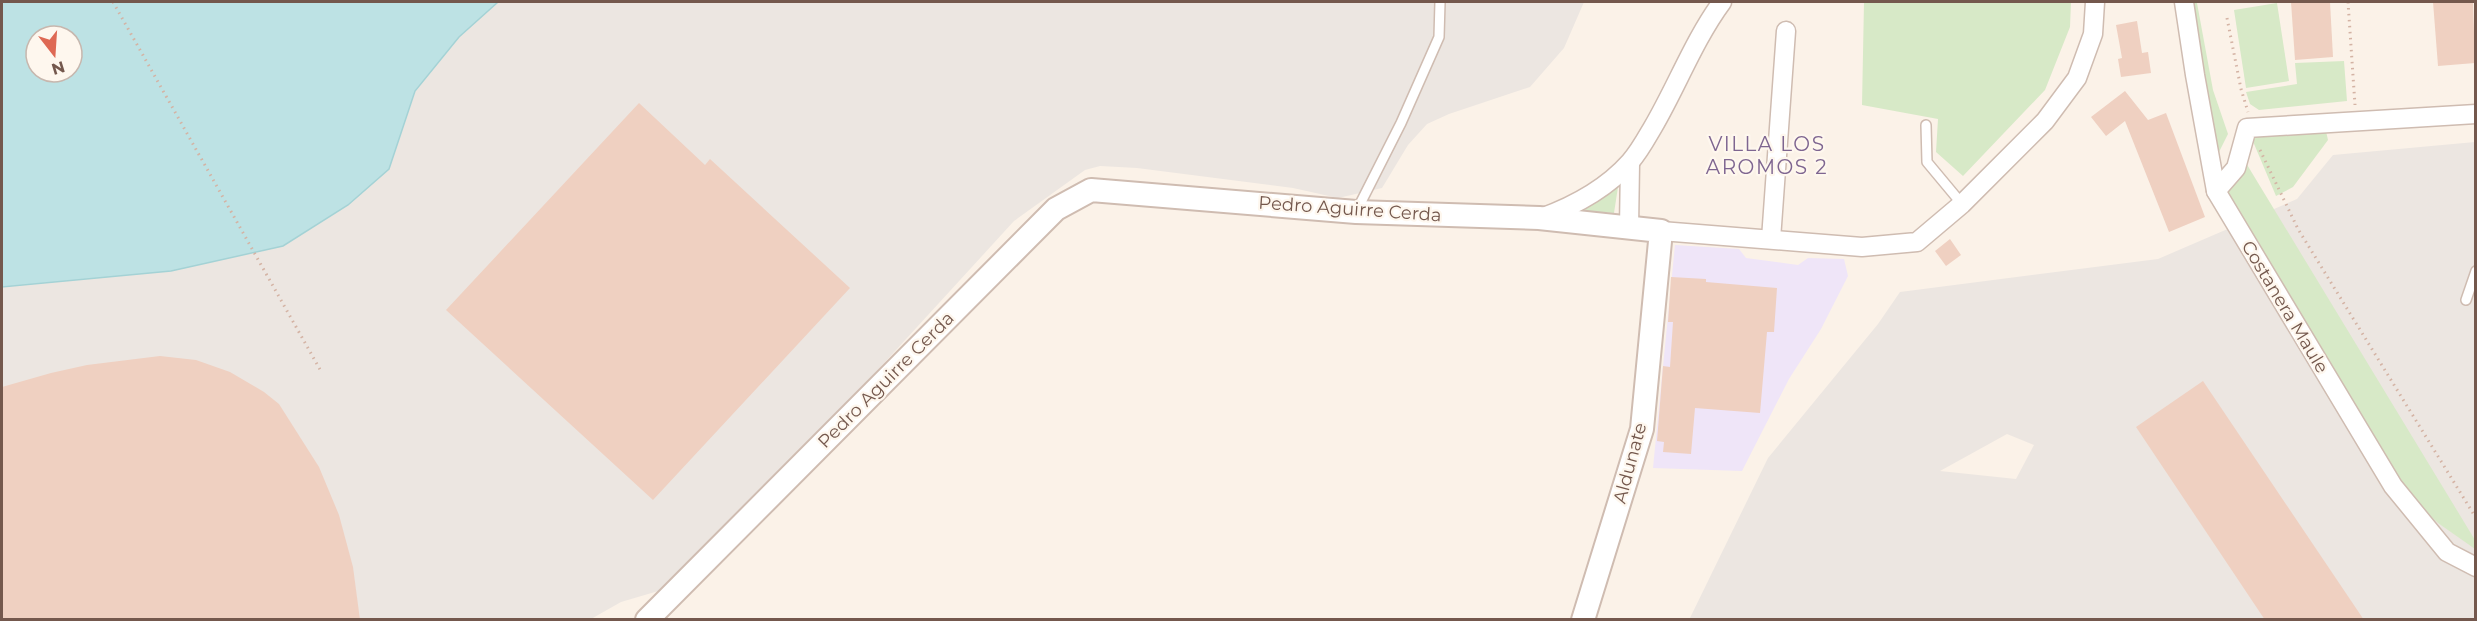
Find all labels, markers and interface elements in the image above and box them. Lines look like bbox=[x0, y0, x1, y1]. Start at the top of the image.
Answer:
north arrow bbox=[24, 24, 84, 84]
text: N bbox=[49, 57, 67, 79]
district label: VILLA LOS AROMOS 2 bbox=[1706, 132, 1828, 179]
street label: Pedro Aguirre Cerda bbox=[1258, 192, 1442, 226]
street label: Costanera Maule bbox=[2237, 237, 2333, 377]
street label: Pedro Aguirre Cerda bbox=[813, 307, 959, 453]
street label: Aldunate bbox=[1609, 420, 1651, 506]

